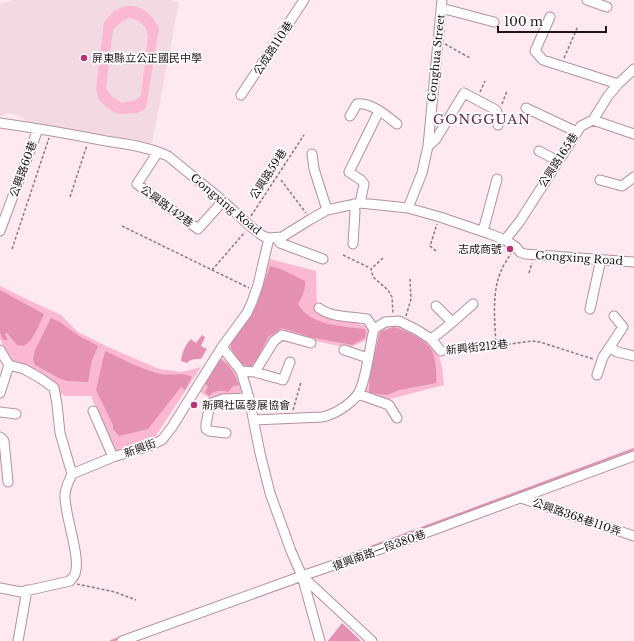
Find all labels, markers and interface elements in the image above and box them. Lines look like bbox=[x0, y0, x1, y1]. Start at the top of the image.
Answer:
scale bar bbox=[498, 8, 606, 34]
street label: Gonghua Street bbox=[424, 13, 448, 103]
text: 100 m bbox=[504, 14, 543, 29]
street label: 公成路110巷 bbox=[250, 18, 296, 78]
place label: 屏東縣立公正國民中學 bbox=[92, 51, 202, 65]
marker: 屏東縣立公正國民中學 bbox=[79, 53, 89, 63]
district label: GONGGUAN bbox=[433, 111, 531, 128]
street label: 公興路165巷 bbox=[535, 130, 581, 190]
street label: 公興路60巷 bbox=[6, 139, 40, 199]
street label: 公興路59巷 bbox=[247, 146, 289, 202]
street label: Gongxing Road bbox=[188, 170, 265, 238]
street label: 公興路142巷 bbox=[138, 182, 196, 230]
place label: 志成商號 bbox=[458, 242, 502, 256]
marker: 志成商號 bbox=[505, 244, 515, 254]
street label: Gongxing Road bbox=[535, 248, 624, 268]
street label: 新興街212巷 bbox=[445, 337, 509, 357]
place label: 新興社區發展協會 bbox=[202, 398, 290, 412]
marker: 新興社區發展協會 bbox=[189, 400, 199, 410]
street label: 新興街 bbox=[122, 436, 158, 460]
street label: 公興路368巷110弄 bbox=[531, 495, 623, 539]
street label: 復興南路一段380巷 bbox=[330, 527, 428, 573]

